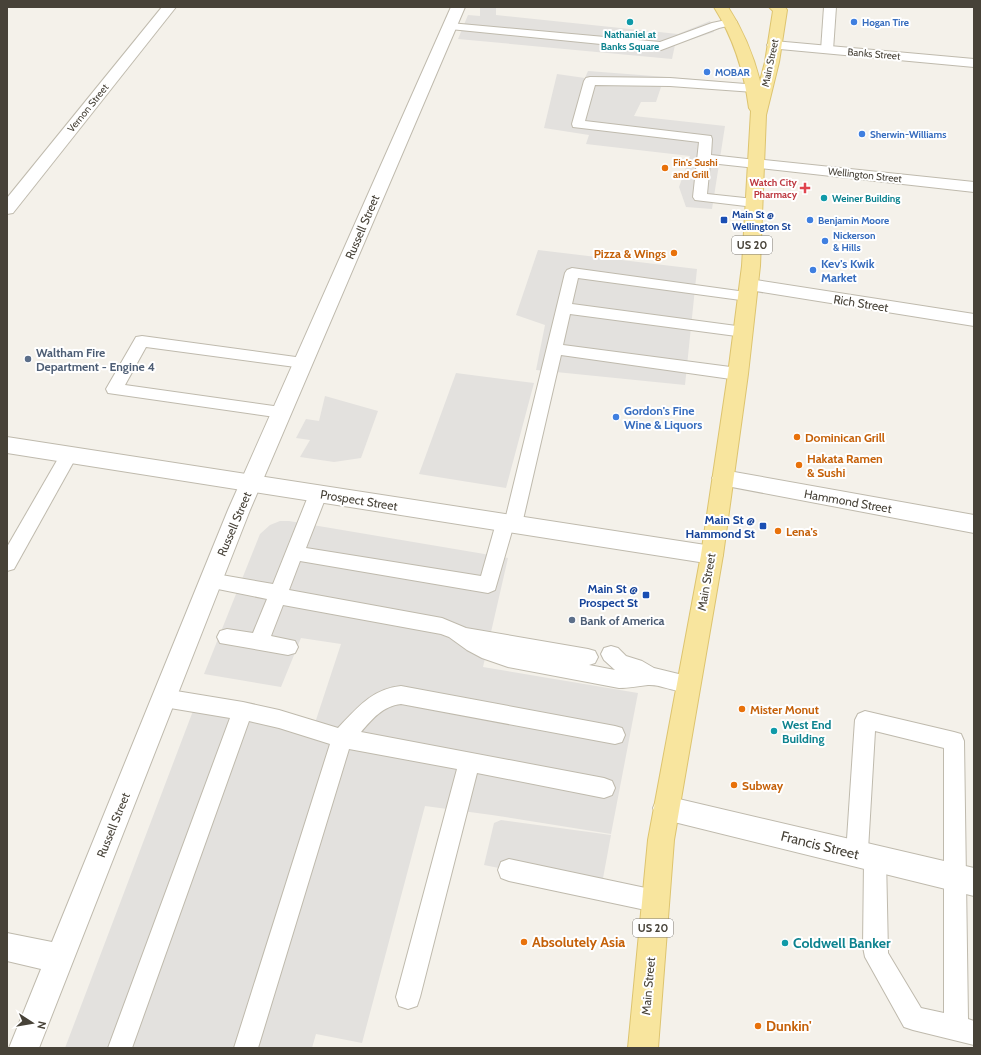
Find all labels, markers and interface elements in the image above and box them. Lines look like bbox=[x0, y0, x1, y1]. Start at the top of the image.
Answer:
place label: Hogan Tire bbox=[862, 16, 909, 29]
marker: Nathaniel at Banks Square bbox=[625, 17, 635, 27]
marker: Hogan Tire bbox=[849, 17, 859, 27]
place label: Nathaniel at Banks Square bbox=[601, 28, 659, 53]
street label: Main Street bbox=[759, 37, 782, 88]
street label: Banks Street bbox=[847, 45, 902, 63]
place label: MOBAR bbox=[715, 66, 750, 79]
marker: MOBAR bbox=[702, 67, 712, 77]
street label: Vernon Street bbox=[65, 81, 112, 135]
place label: Sherwin-Williams bbox=[870, 128, 947, 141]
marker: Sherwin-Williams bbox=[857, 129, 867, 139]
place label: Fin's Sushi and Grill bbox=[673, 156, 718, 181]
marker: Fin's Sushi and Grill bbox=[660, 163, 670, 173]
street label: Wellington Street bbox=[828, 165, 903, 185]
place label: Watch City Pharmacy bbox=[750, 176, 798, 201]
marker: Watch City Pharmacy bbox=[800, 183, 810, 193]
street label: Russell Street bbox=[342, 192, 382, 262]
place label: Weiner Building bbox=[832, 192, 900, 205]
marker: Weiner Building bbox=[819, 193, 829, 203]
place label: Main St @ Wellington St bbox=[732, 208, 791, 233]
place label: Benjamin Moore bbox=[818, 214, 889, 227]
marker: Main St @ Wellington St bbox=[719, 215, 729, 225]
marker: Benjamin Moore bbox=[805, 215, 815, 225]
place label: Nickerson & Hills bbox=[833, 229, 875, 254]
road number: US 20 bbox=[732, 236, 772, 254]
marker: Nickerson & Hills bbox=[820, 236, 830, 246]
place label: Pizza & Wings bbox=[594, 246, 666, 261]
marker: Pizza & Wings bbox=[669, 248, 679, 258]
place label: Kev's Kwik Market bbox=[821, 256, 875, 285]
marker: Kev's Kwik Market bbox=[808, 265, 818, 275]
street label: Rich Street bbox=[833, 291, 889, 315]
place label: Waltham Fire Department - Engine 4 bbox=[36, 345, 155, 374]
marker: Waltham Fire Department - Engine 4 bbox=[23, 354, 33, 364]
place label: Gordon's Fine Wine & Liquors bbox=[624, 403, 702, 432]
marker: Gordon's Fine Wine & Liquors bbox=[611, 412, 621, 422]
place label: Dominican Grill bbox=[805, 430, 885, 445]
marker: Dominican Grill bbox=[792, 432, 802, 442]
place label: Hakata Ramen & Sushi bbox=[807, 451, 883, 480]
marker: Hakata Ramen & Sushi bbox=[794, 460, 804, 470]
street label: Hammond Street bbox=[803, 486, 893, 516]
street label: Prospect Street bbox=[319, 487, 399, 513]
street label: Russell Street bbox=[214, 489, 254, 559]
place label: Main St @ Hammond St bbox=[686, 512, 755, 541]
marker: Main St @ Hammond St bbox=[758, 521, 768, 531]
place label: Lena's bbox=[786, 524, 818, 539]
marker: Lena's bbox=[773, 526, 783, 536]
street label: Main Street bbox=[694, 552, 718, 612]
place label: Main St @ Prospect St bbox=[579, 581, 638, 610]
marker: Main St @ Prospect St bbox=[641, 590, 651, 600]
place label: Bank of America bbox=[580, 613, 665, 628]
marker: Bank of America bbox=[567, 615, 577, 625]
place label: Mister Monut bbox=[750, 702, 819, 717]
marker: Mister Monut bbox=[737, 704, 747, 714]
place label: West End Building bbox=[782, 717, 832, 746]
marker: West End Building bbox=[769, 726, 779, 736]
place label: Subway bbox=[742, 778, 784, 793]
marker: Subway bbox=[729, 780, 739, 790]
street label: Russell Street bbox=[93, 790, 133, 860]
street label: Francis Street bbox=[779, 827, 861, 863]
road number: US 20 bbox=[633, 919, 673, 937]
place label: Absolutely Asia bbox=[532, 933, 625, 951]
place label: Coldwell Banker bbox=[793, 934, 891, 952]
marker: Absolutely Asia bbox=[519, 937, 529, 947]
marker: Coldwell Banker bbox=[780, 938, 790, 948]
street label: Main Street bbox=[638, 956, 658, 1016]
north arrow bbox=[12, 1003, 52, 1043]
place label: Dunkin' bbox=[766, 1017, 812, 1035]
text: N bbox=[34, 1020, 49, 1030]
marker: Dunkin' bbox=[753, 1021, 763, 1031]

